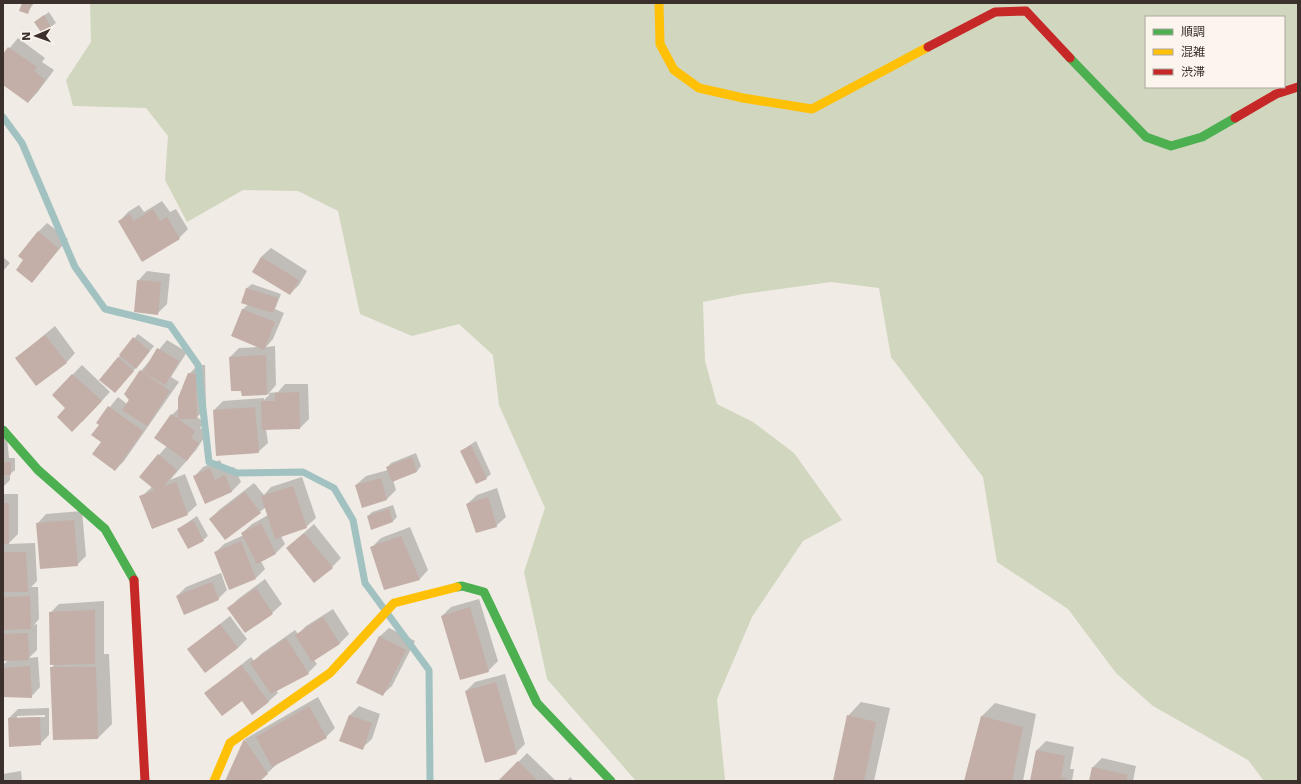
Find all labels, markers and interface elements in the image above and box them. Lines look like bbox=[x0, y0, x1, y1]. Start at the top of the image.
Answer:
north arrow bbox=[16, 16, 56, 56]
legend bbox=[1145, 16, 1285, 88]
text: 順調 bbox=[1181, 25, 1205, 39]
text: N bbox=[20, 31, 33, 41]
text: 混雑 bbox=[1181, 45, 1205, 59]
text: 渋滞 bbox=[1181, 65, 1205, 79]

